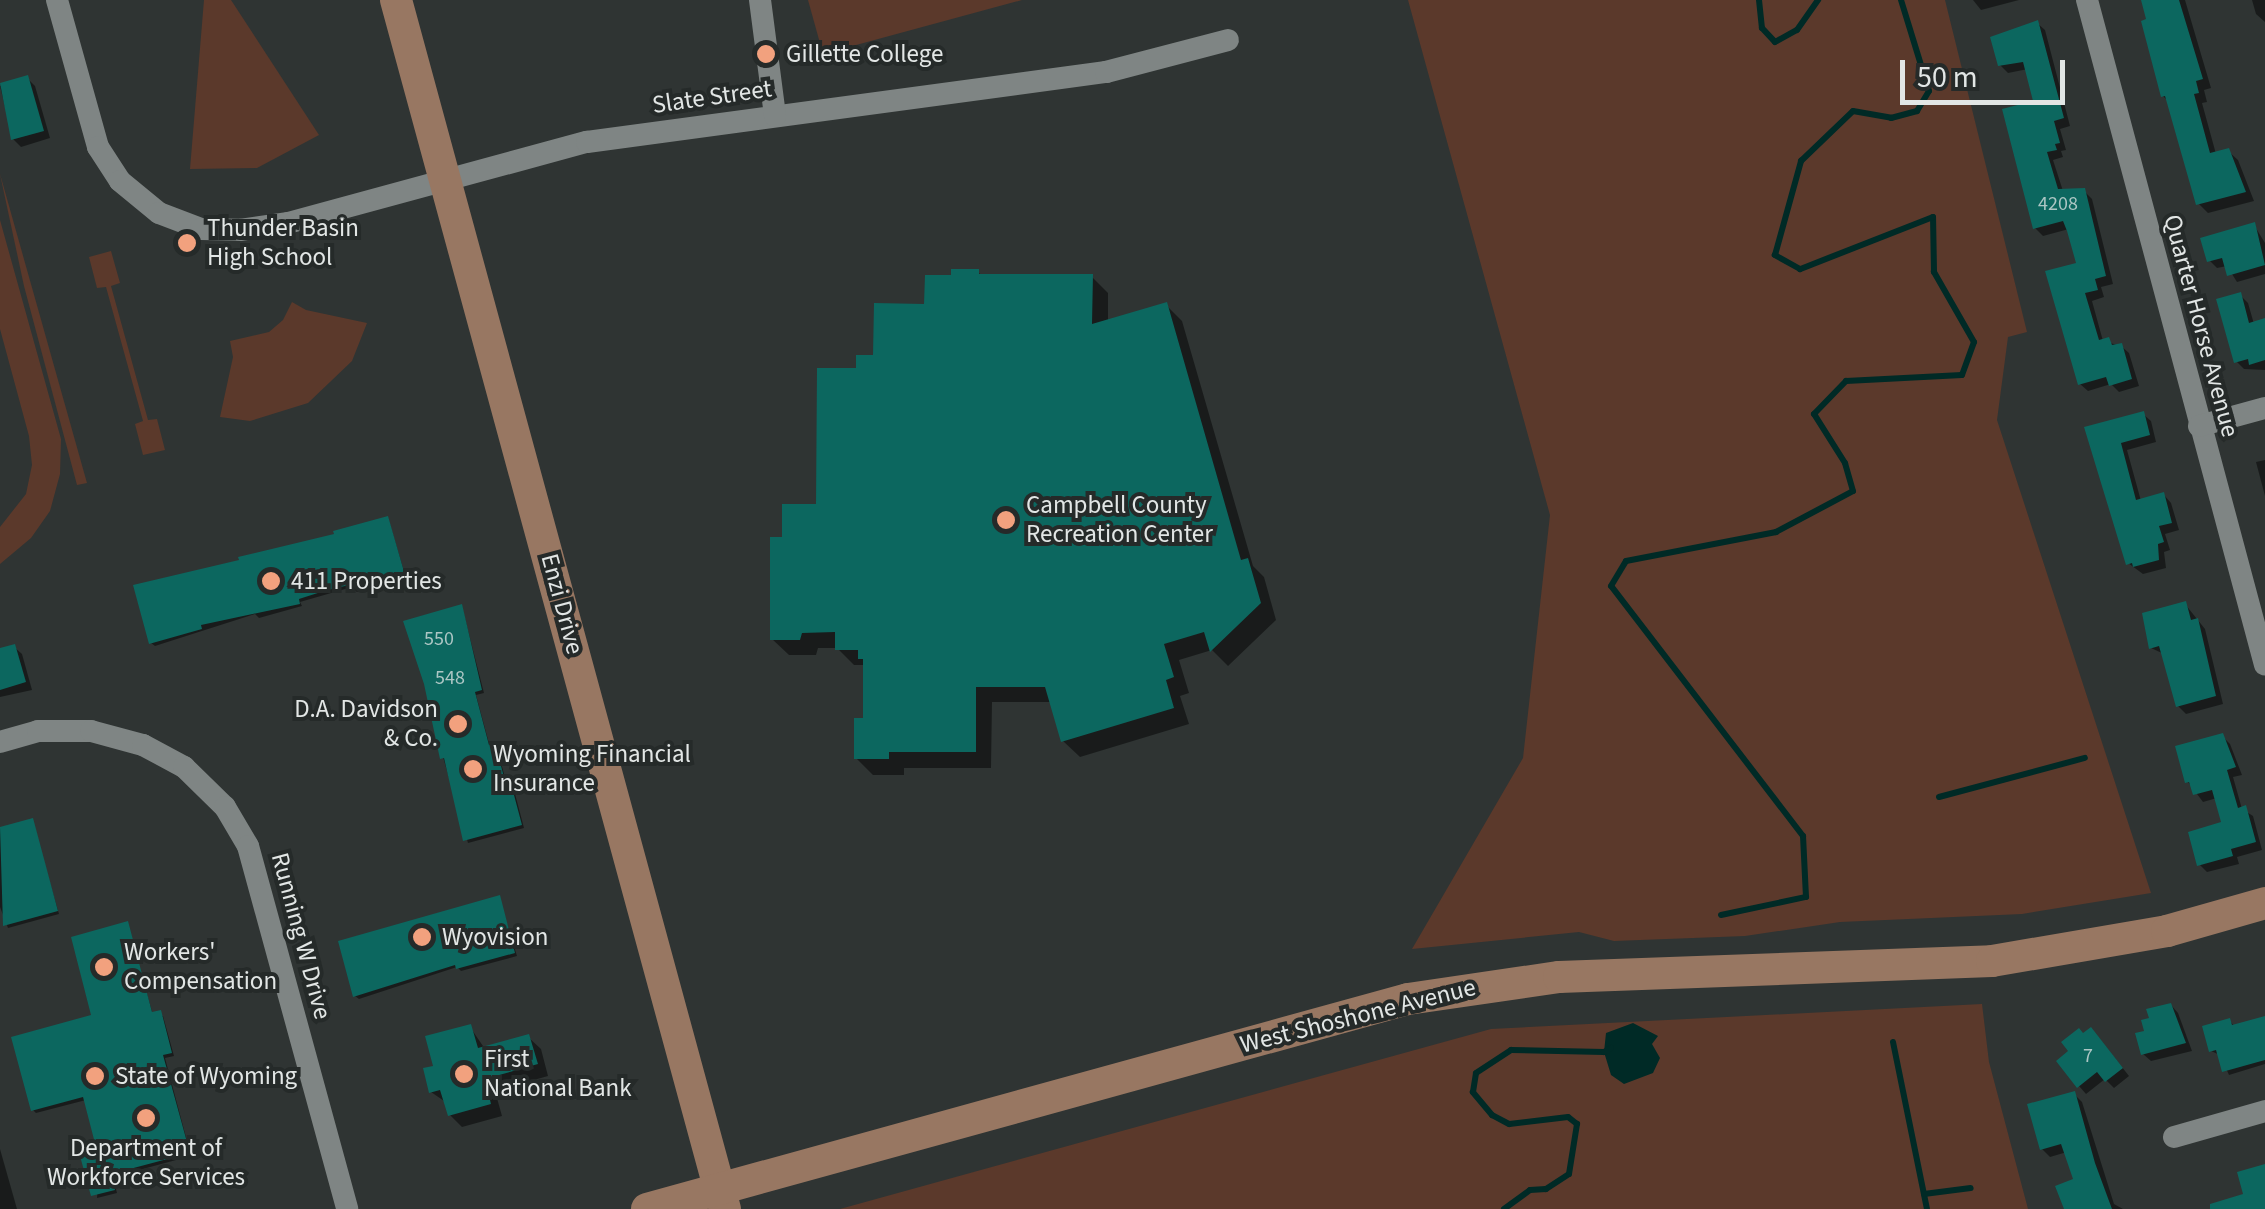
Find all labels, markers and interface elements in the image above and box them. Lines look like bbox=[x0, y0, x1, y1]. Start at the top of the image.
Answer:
place label: Gillette College bbox=[786, 39, 943, 69]
scale bar bbox=[1905, 40, 2070, 102]
marker: Gillette College bbox=[755, 43, 777, 65]
text: 50 m bbox=[1917, 56, 1978, 99]
street label: Slate Street bbox=[650, 74, 774, 120]
house number: 4208 bbox=[2038, 192, 2078, 216]
street label: Quarter Horse Avenue bbox=[2157, 212, 2245, 440]
place label: Thunder Basin High School bbox=[207, 214, 359, 273]
marker: Thunder Basin High School bbox=[176, 232, 198, 254]
place label: Campbell County Recreation Center bbox=[1026, 491, 1213, 550]
marker: Campbell County Recreation Center bbox=[995, 509, 1017, 531]
street label: Enzi Drive bbox=[534, 550, 590, 658]
place label: 411 Properties bbox=[291, 566, 442, 596]
marker: 411 Properties bbox=[260, 570, 282, 592]
house number: 550 bbox=[424, 627, 454, 651]
house number: 548 bbox=[435, 666, 465, 690]
place label: D.A. Davidson & Co. bbox=[294, 695, 438, 754]
marker: D.A. Davidson & Co. bbox=[447, 713, 469, 735]
place label: Wyoming Financial Insurance bbox=[493, 740, 691, 799]
marker: Wyoming Financial Insurance bbox=[462, 758, 484, 780]
street label: Running W Drive bbox=[264, 849, 338, 1023]
place label: Wyovision bbox=[442, 922, 548, 952]
marker: Wyovision bbox=[411, 926, 433, 948]
place label: Workers' Compensation bbox=[124, 938, 277, 997]
marker: Workers' Compensation bbox=[93, 956, 115, 978]
street label: West Shoshone Avenue bbox=[1237, 972, 1479, 1060]
house number: 7 bbox=[2083, 1044, 2093, 1068]
place label: First National Bank bbox=[484, 1045, 632, 1104]
place label: State of Wyoming bbox=[115, 1061, 297, 1091]
marker: First National Bank bbox=[453, 1063, 475, 1085]
marker: State of Wyoming bbox=[84, 1065, 106, 1087]
marker: Department of Workforce Services bbox=[135, 1107, 157, 1129]
place label: Department of Workforce Services bbox=[47, 1134, 245, 1193]

